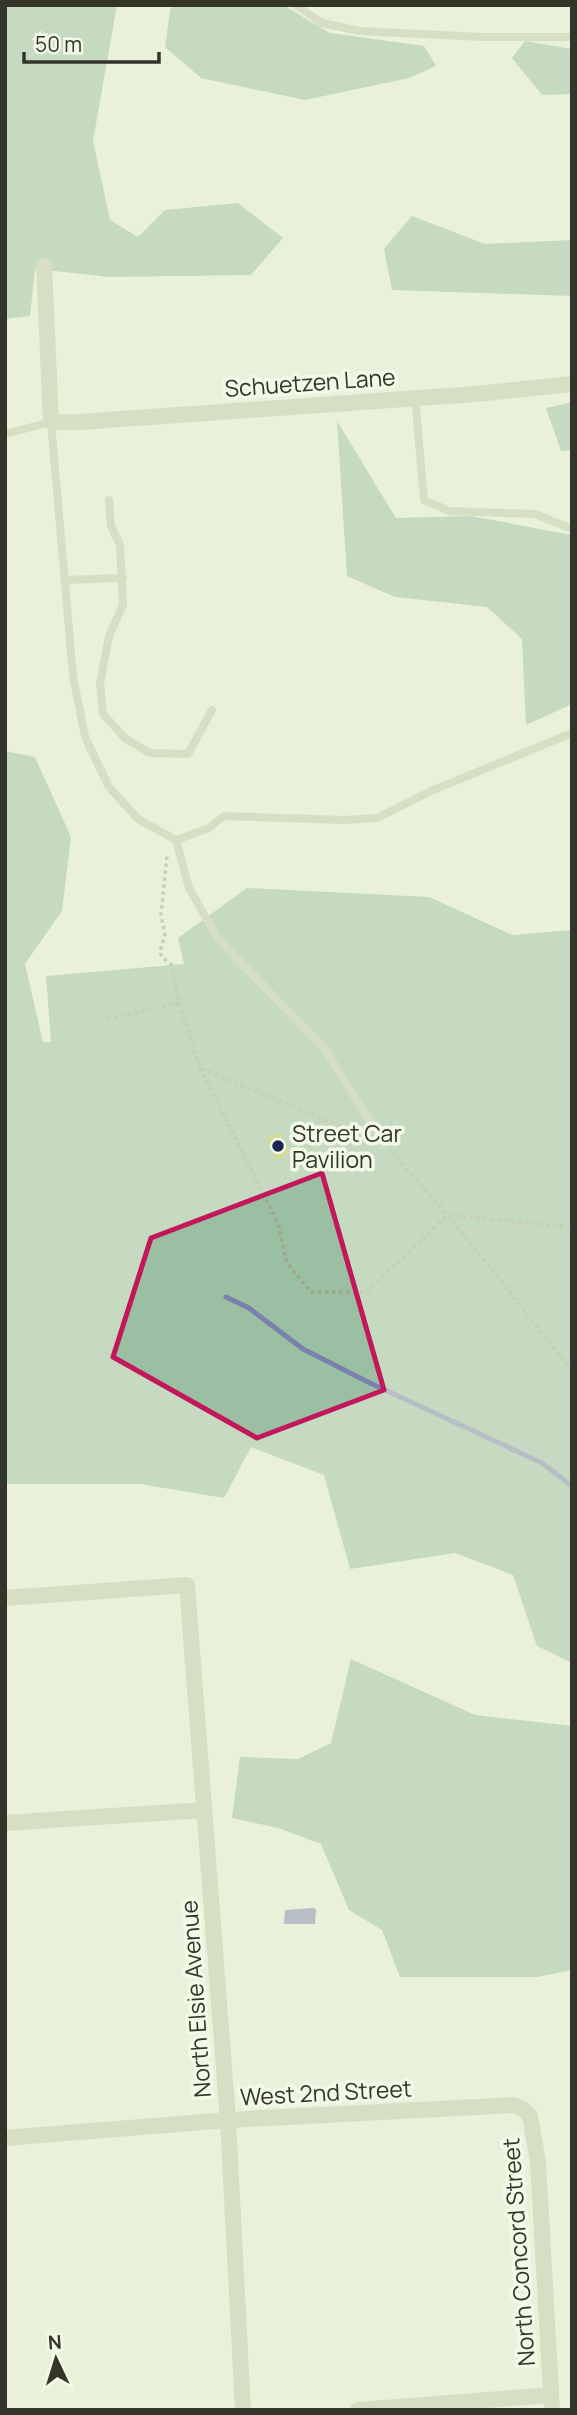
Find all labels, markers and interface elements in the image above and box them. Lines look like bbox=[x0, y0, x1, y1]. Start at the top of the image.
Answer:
scale bar bbox=[24, 21, 159, 65]
text: 50 m bbox=[35, 30, 82, 58]
street label: Schuetzen Lane bbox=[224, 360, 396, 404]
place label: Street Car Pavilion bbox=[292, 1117, 402, 1175]
marker: Street Car Pavilion bbox=[270, 1138, 286, 1154]
street label: North Elsie Avenue bbox=[172, 1899, 218, 2099]
street label: West 2nd Street bbox=[239, 2072, 413, 2112]
street label: North Concord Street bbox=[494, 2137, 542, 2367]
north arrow bbox=[21, 2324, 91, 2394]
text: N bbox=[47, 2329, 63, 2355]

